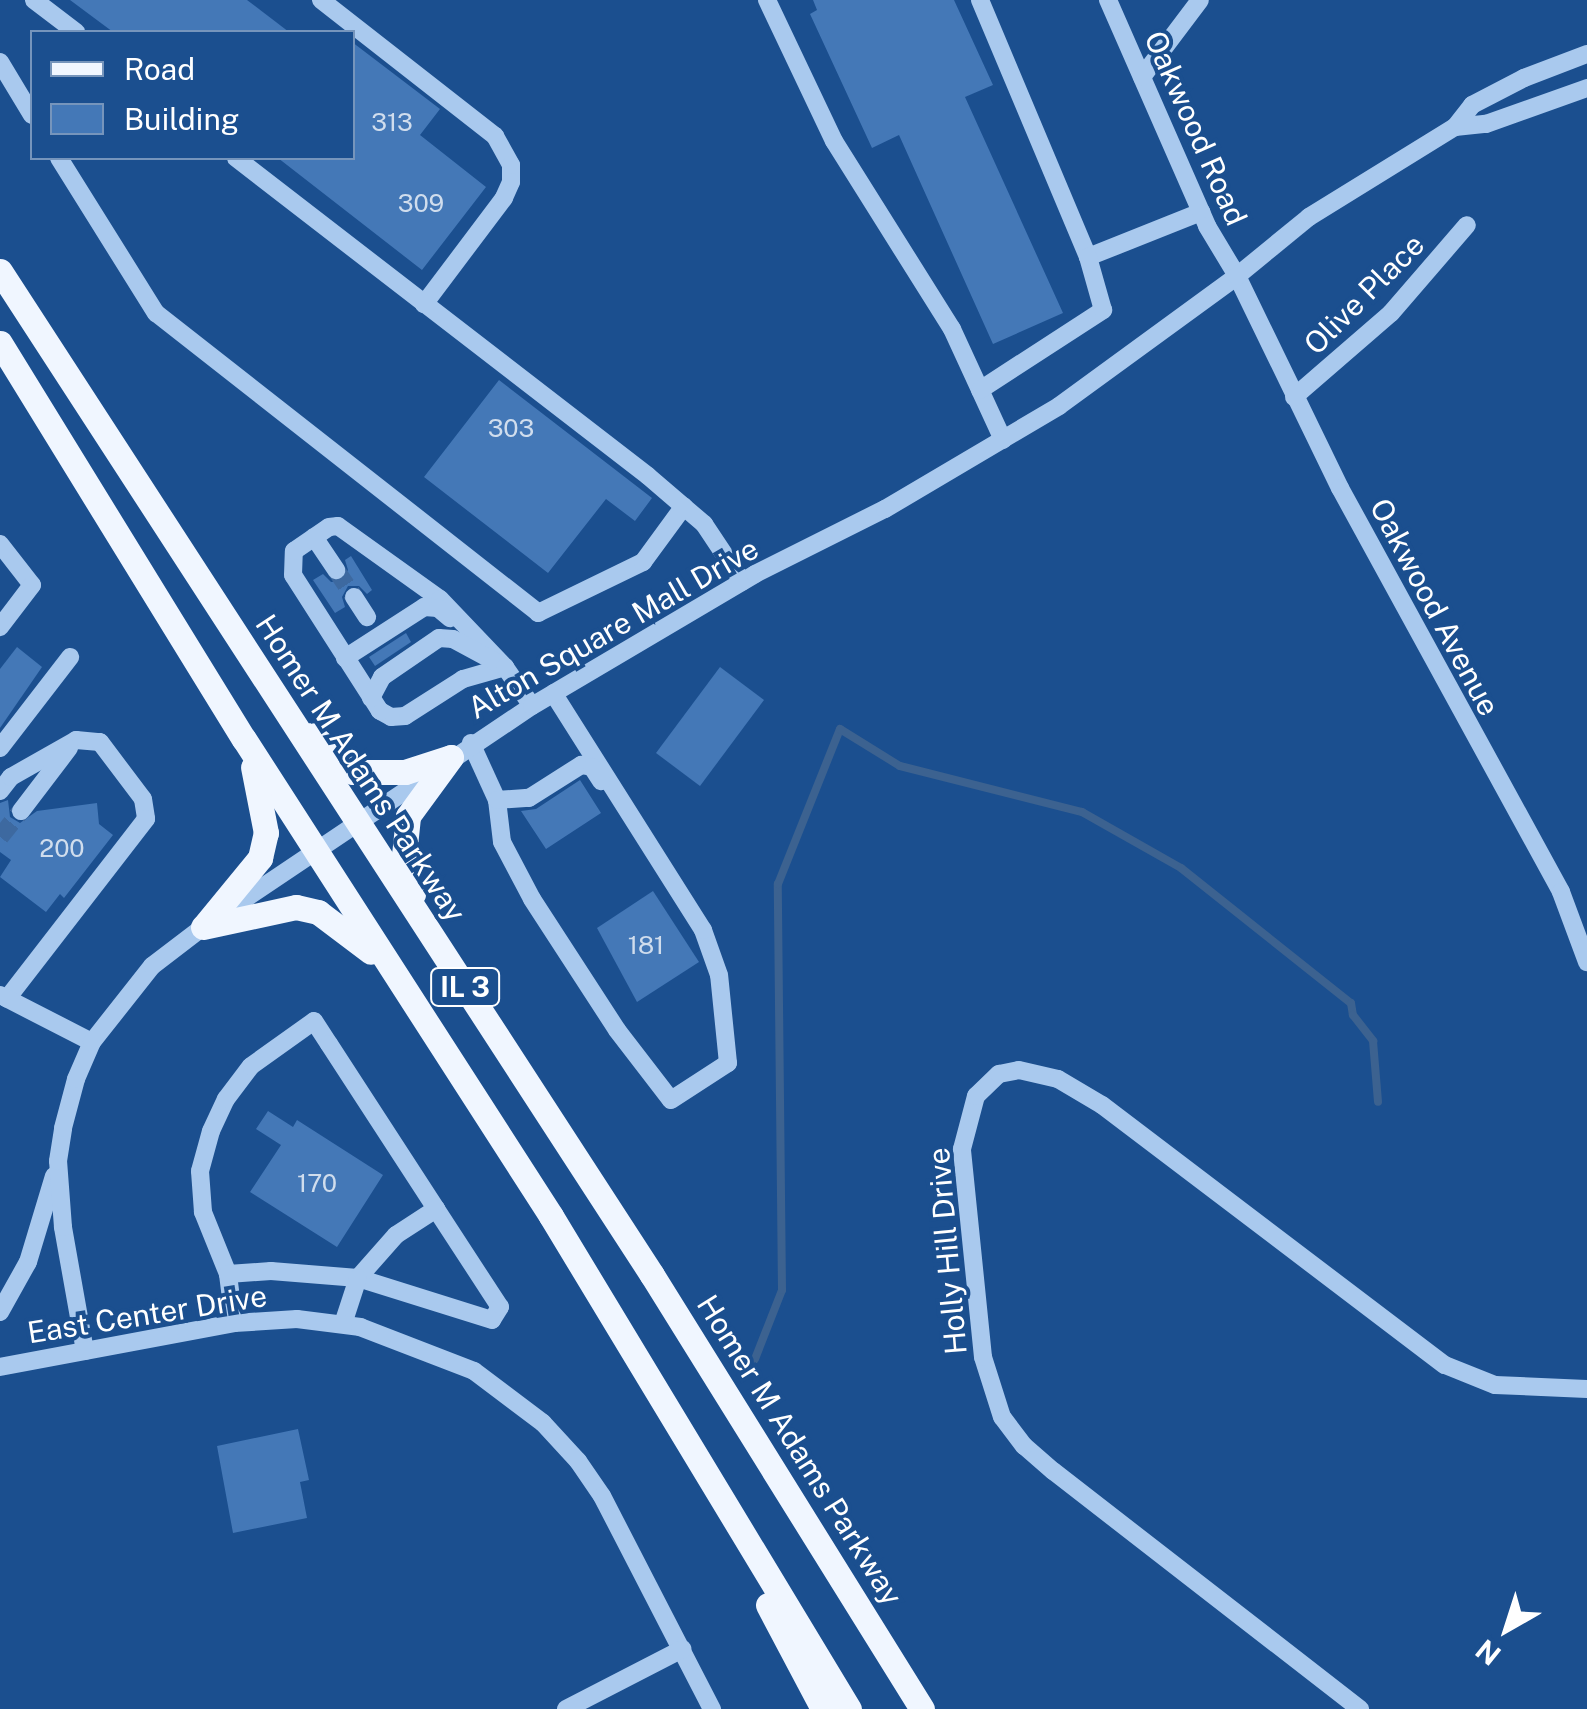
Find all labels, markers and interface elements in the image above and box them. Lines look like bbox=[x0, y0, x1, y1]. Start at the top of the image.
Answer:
street label: Oakwood Road bbox=[1137, 25, 1255, 231]
legend bbox=[30, 30, 355, 160]
text: Road bbox=[124, 51, 195, 87]
text: Building bbox=[124, 101, 239, 137]
house number: 313 bbox=[371, 107, 413, 137]
house number: 309 bbox=[398, 188, 444, 218]
street label: Olive Place bbox=[1296, 226, 1432, 362]
house number: 303 bbox=[488, 413, 534, 443]
street label: Oakwood Avenue bbox=[1363, 492, 1507, 722]
street label: Alton Square Mall Drive bbox=[461, 530, 765, 726]
street label: Homer M Adams Parkway bbox=[248, 608, 474, 928]
house number: 200 bbox=[39, 833, 85, 863]
house number: 181 bbox=[628, 930, 664, 960]
road number: IL 3 bbox=[430, 964, 500, 1010]
street label: Holly Hill Drive bbox=[920, 1146, 974, 1356]
house number: 170 bbox=[297, 1168, 337, 1198]
street label: East Center Drive bbox=[25, 1277, 269, 1351]
street label: Homer M Adams Parkway bbox=[690, 1288, 910, 1612]
north arrow bbox=[1457, 1579, 1557, 1679]
text: N bbox=[1469, 1633, 1507, 1672]

